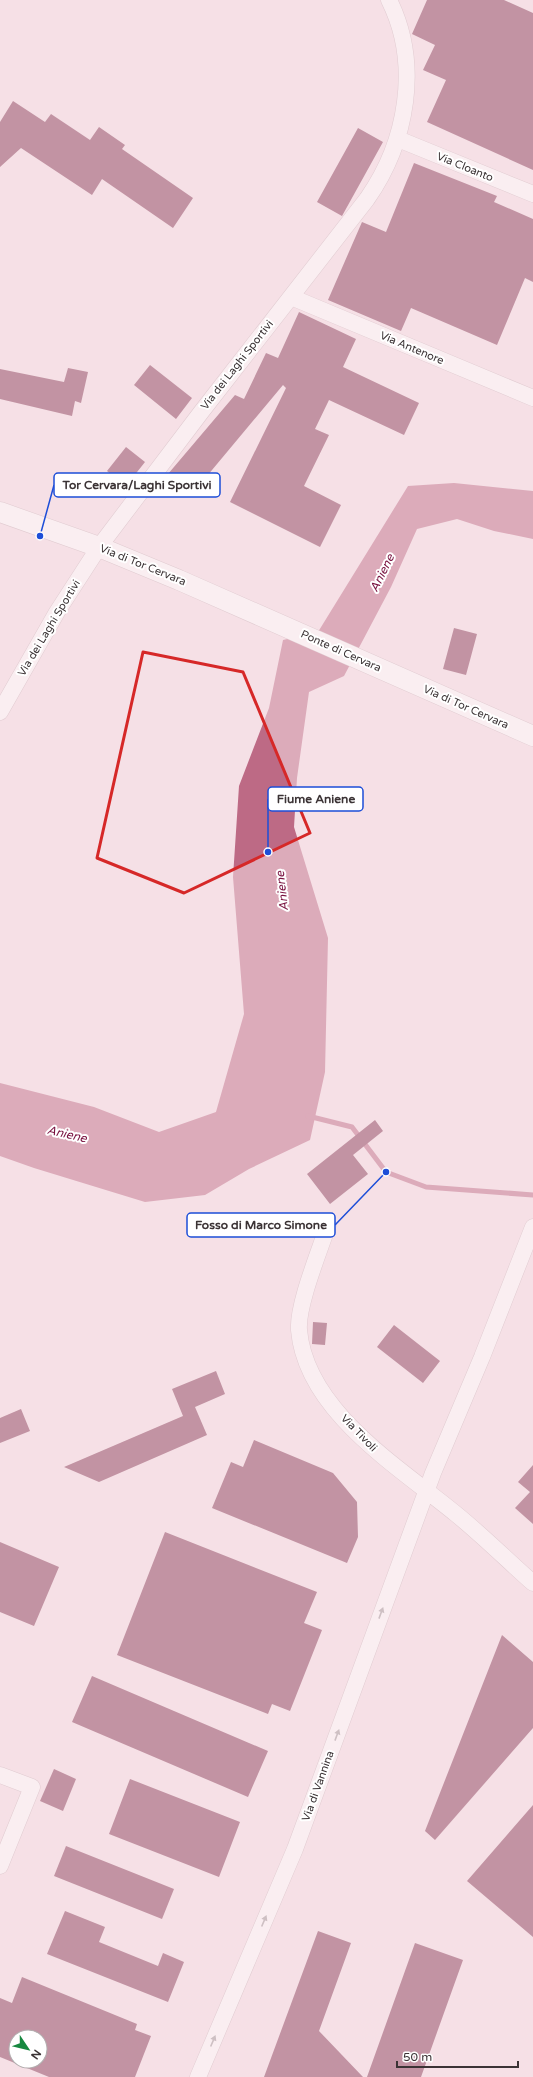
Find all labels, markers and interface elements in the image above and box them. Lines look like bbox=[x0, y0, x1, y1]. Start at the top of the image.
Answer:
street label: Via Cloanto bbox=[435, 150, 496, 184]
street label: Via dei Laghi Sportivi bbox=[198, 318, 276, 412]
street label: Via Antenore bbox=[378, 329, 446, 367]
callout: Tor Cervara/Laghi Sportivi bbox=[54, 473, 220, 497]
text: Tor Cervara/Laghi Sportivi bbox=[61, 478, 212, 493]
street label: Via di Tor Cervara bbox=[98, 542, 188, 588]
water label: Aniene bbox=[367, 551, 398, 594]
street label: Via dei Laghi Sportivi bbox=[15, 578, 83, 678]
street label: Ponte di Cervara bbox=[299, 627, 383, 675]
street label: Via di Tor Cervara bbox=[421, 682, 511, 732]
callout: Fiume Aniene bbox=[268, 787, 363, 811]
text: Fiume Aniene bbox=[277, 792, 355, 806]
water label: Aniene bbox=[273, 869, 291, 912]
water label: Aniene bbox=[46, 1123, 89, 1146]
callout: Fosso di Marco Simone bbox=[187, 1213, 335, 1237]
text: Fosso di Marco Simone bbox=[195, 1218, 327, 1232]
street label: Via Tivoli bbox=[338, 1412, 380, 1454]
one-way arrow bbox=[379, 1607, 385, 1619]
one-way arrow bbox=[334, 1729, 340, 1741]
street label: Via di Vannina bbox=[299, 1749, 337, 1823]
one-way arrow bbox=[261, 1916, 267, 1927]
north arrow bbox=[8, 2029, 48, 2069]
one-way arrow bbox=[211, 2035, 217, 2047]
scale bar bbox=[397, 2043, 518, 2069]
text: N bbox=[28, 2047, 44, 2062]
text: 50 m bbox=[403, 2050, 432, 2064]

